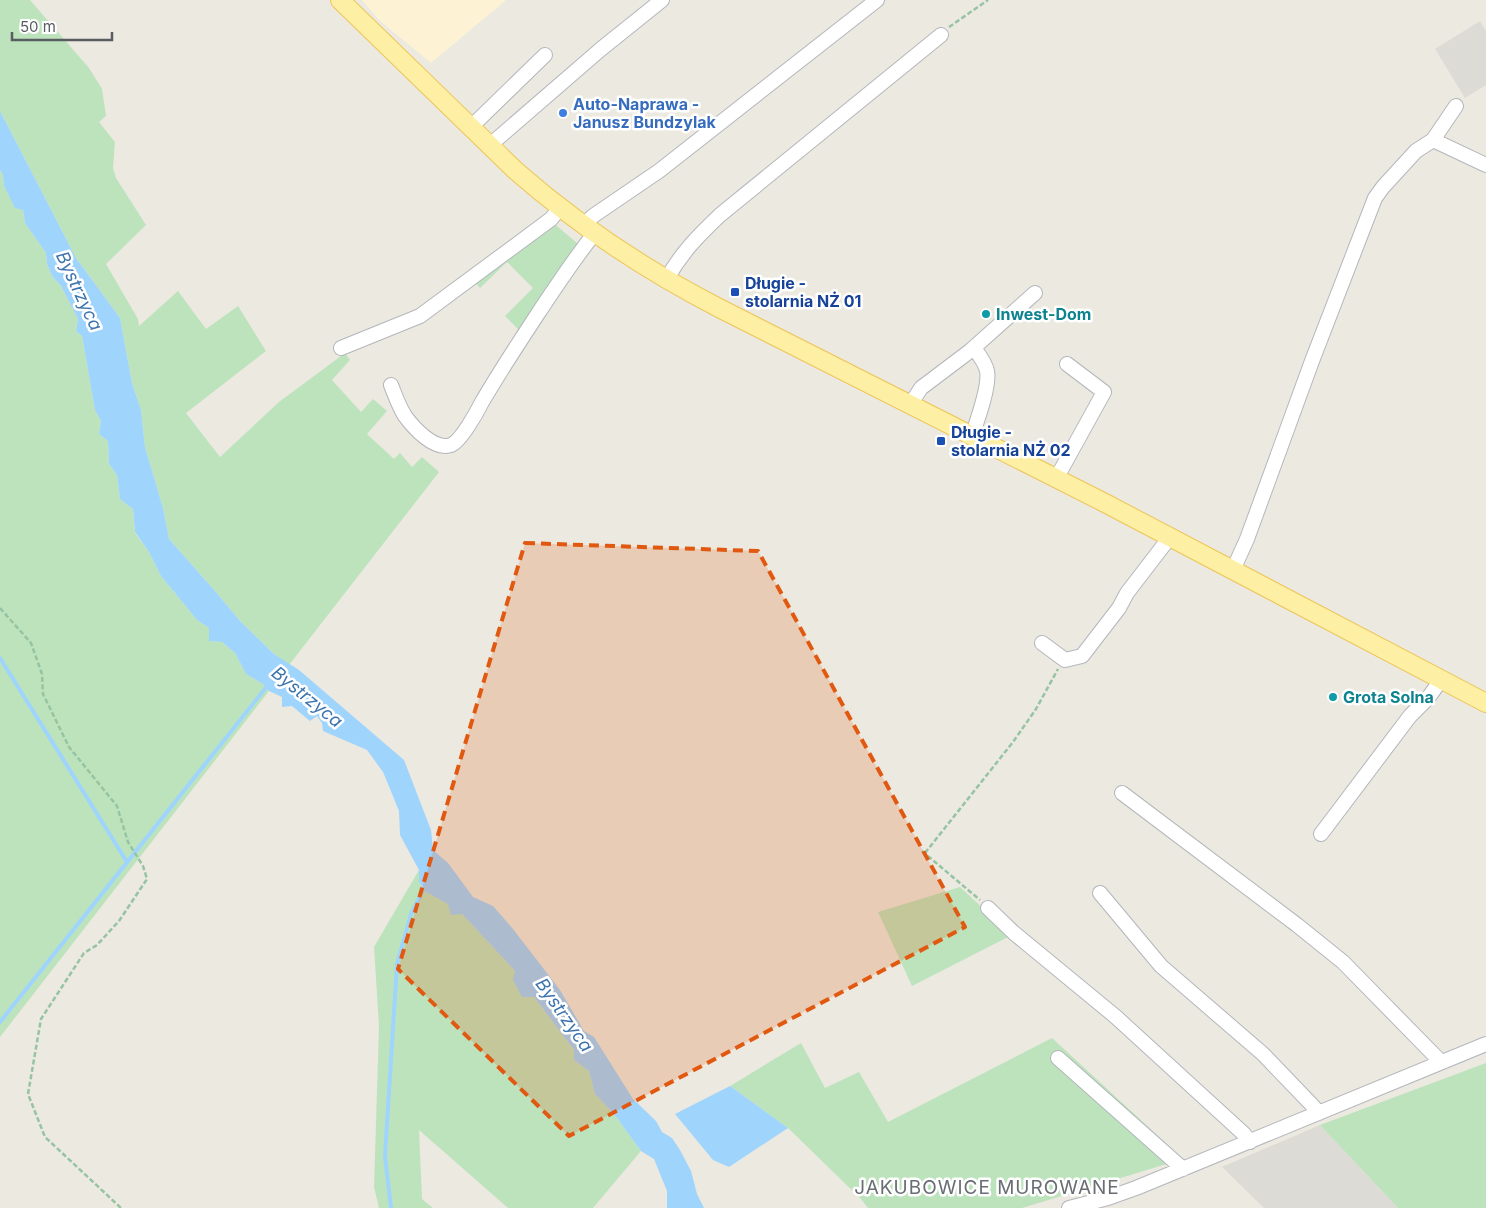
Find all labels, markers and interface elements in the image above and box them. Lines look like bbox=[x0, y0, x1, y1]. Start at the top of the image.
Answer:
scale bar bbox=[12, 10, 112, 42]
text: 50 m bbox=[20, 17, 56, 36]
place label: Auto-Naprawa - Janusz Bundzylak bbox=[573, 94, 717, 132]
marker: Auto-Naprawa - Janusz Bundzylak bbox=[557, 107, 569, 119]
water label: Bystrzyca bbox=[52, 248, 107, 334]
place label: Długie - stolarnia NŻ 01 bbox=[745, 273, 861, 311]
marker: Długie - stolarnia NŻ 01 bbox=[729, 286, 741, 298]
place label: Inwest-Dom bbox=[996, 304, 1091, 324]
marker: Inwest-Dom bbox=[980, 308, 992, 320]
place label: Długie - stolarnia NŻ 02 bbox=[951, 422, 1071, 460]
marker: Długie - stolarnia NŻ 02 bbox=[935, 435, 947, 447]
water label: Bystrzyca bbox=[268, 662, 347, 732]
place label: Grota Solna bbox=[1343, 687, 1434, 707]
marker: Grota Solna bbox=[1327, 691, 1339, 703]
water label: Bystrzyca bbox=[531, 974, 597, 1056]
district label: JAKUBOWICE MUROWANE bbox=[854, 1176, 1120, 1199]

